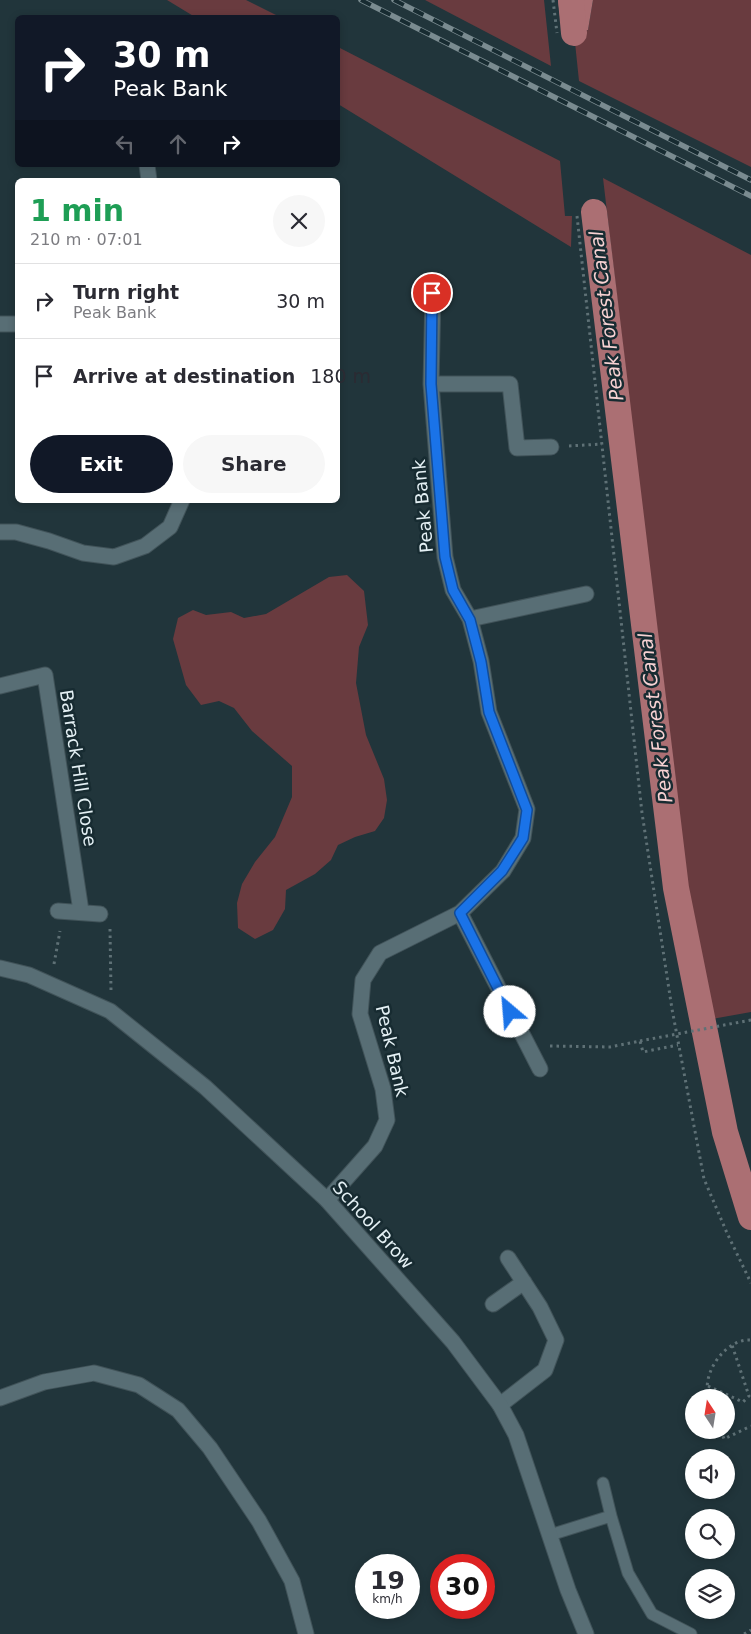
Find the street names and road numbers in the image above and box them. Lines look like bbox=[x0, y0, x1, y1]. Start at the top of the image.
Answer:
street label: Peak Bank bbox=[408, 458, 437, 554]
street label: Barrack Hill Close bbox=[56, 688, 101, 848]
street label: Peak Bank bbox=[372, 1003, 413, 1099]
street label: School Brow bbox=[329, 1177, 418, 1273]

